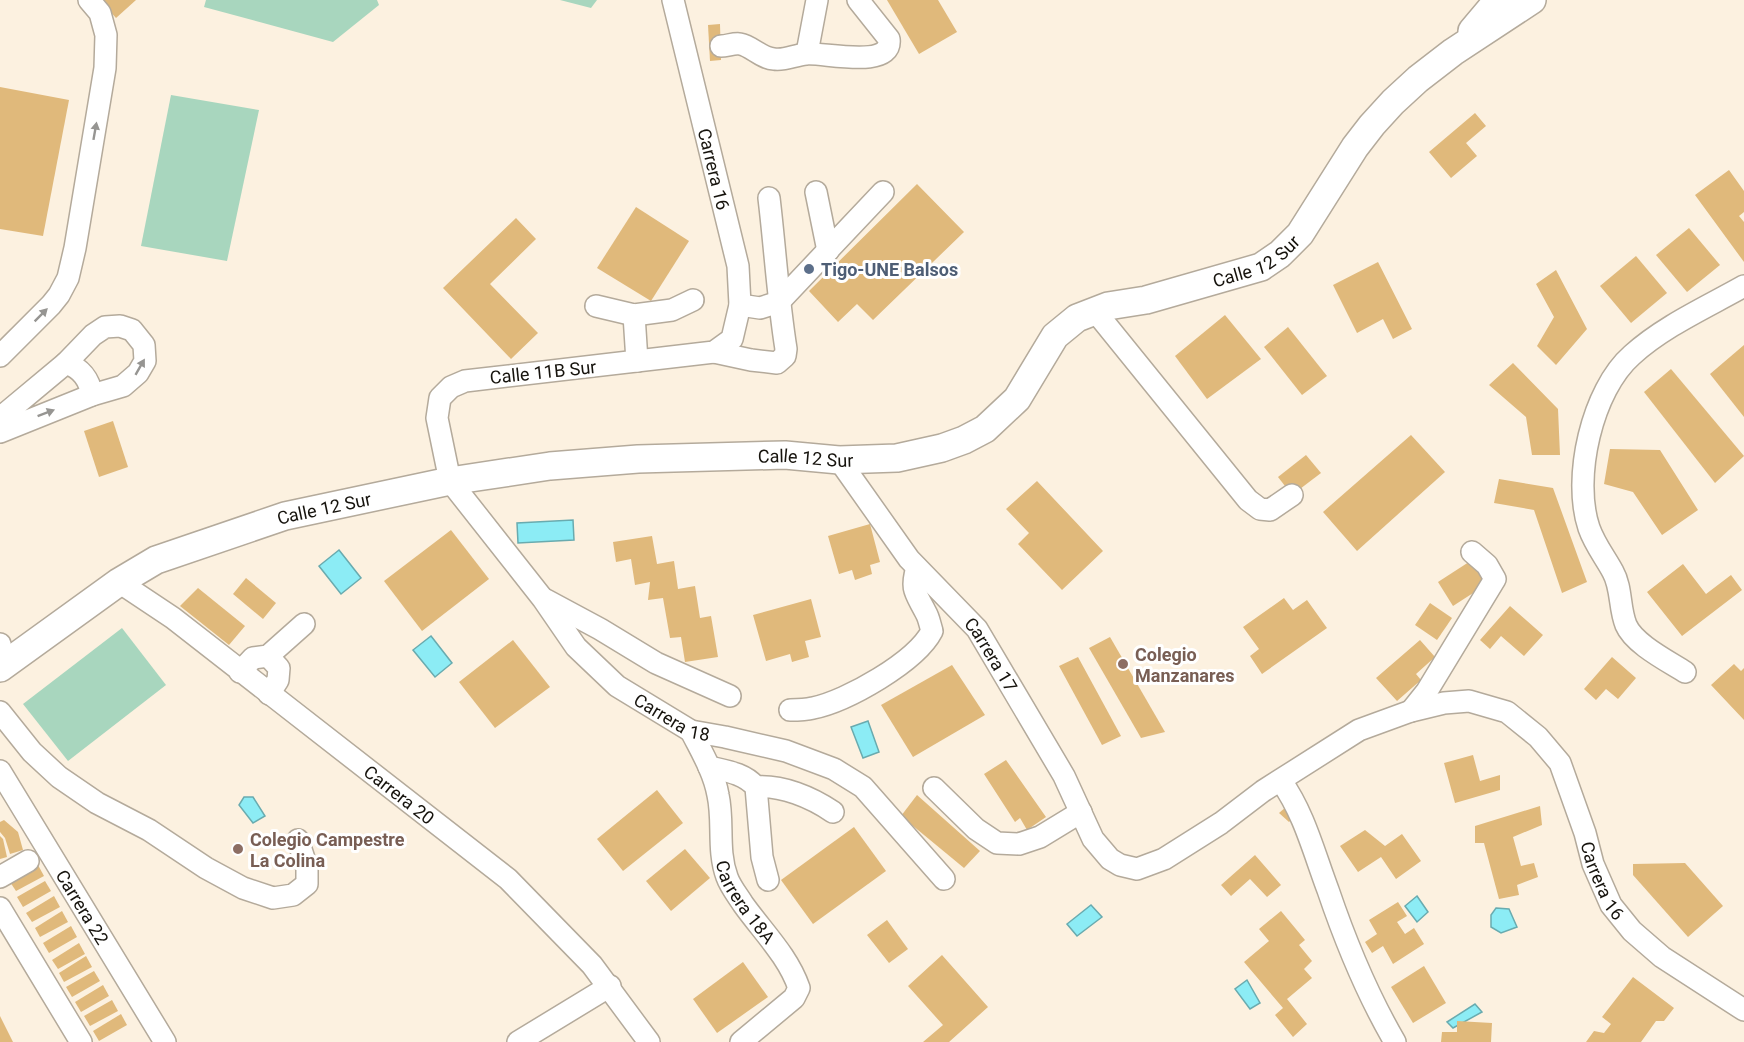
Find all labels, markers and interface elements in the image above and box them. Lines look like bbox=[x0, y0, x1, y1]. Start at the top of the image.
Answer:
one-way arrow bbox=[90, 121, 99, 140]
street label: Carrera 16 bbox=[694, 126, 734, 212]
street label: Calle 12 Sur bbox=[1210, 230, 1304, 291]
place label: Tigo-UNE Balsos bbox=[821, 259, 958, 280]
marker: Tigo-UNE Balsos bbox=[802, 262, 816, 276]
one-way arrow bbox=[34, 307, 48, 322]
street label: Calle 11B Sur bbox=[489, 356, 597, 388]
one-way arrow bbox=[134, 359, 145, 376]
one-way arrow bbox=[37, 408, 55, 418]
street label: Calle 12 Sur bbox=[758, 444, 854, 471]
street label: Calle 12 Sur bbox=[274, 488, 373, 529]
street label: Carrera 17 bbox=[961, 613, 1022, 695]
place label: Colegio Manzanares bbox=[1135, 644, 1234, 686]
marker: Colegio Manzanares bbox=[1116, 657, 1130, 671]
street label: Carrera 18 bbox=[631, 689, 712, 745]
street label: Carrera 20 bbox=[360, 761, 439, 828]
place label: Colegio Campestre La Colina bbox=[250, 829, 405, 871]
street label: Carrera 16 bbox=[1577, 839, 1629, 924]
marker: Colegio Campestre La Colina bbox=[231, 842, 245, 856]
street label: Carrera 18A bbox=[712, 858, 780, 948]
street label: Carrera 22 bbox=[52, 866, 113, 948]

